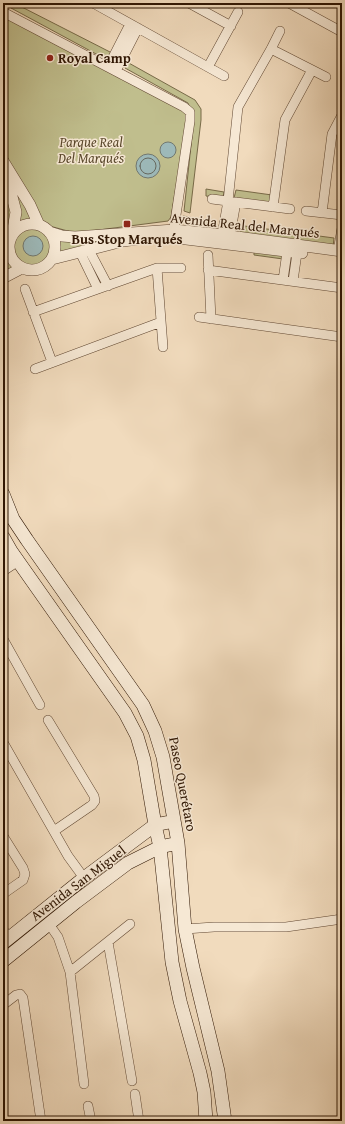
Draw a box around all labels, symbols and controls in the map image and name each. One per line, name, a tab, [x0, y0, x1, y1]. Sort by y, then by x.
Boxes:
place label: Royal Camp	[58, 48, 131, 68]
marker: Royal Camp	[45, 53, 55, 63]
park label: Parque Real Del Marqués	[57, 132, 124, 168]
street label: Avenida Real del Marqués	[169, 207, 321, 243]
marker: Bus Stop Marqués	[122, 219, 132, 229]
place label: Bus Stop Marqués	[71, 229, 183, 249]
street label: Paseo Querétaro	[164, 735, 202, 833]
street label: Avenida San Miguel	[26, 840, 130, 926]

